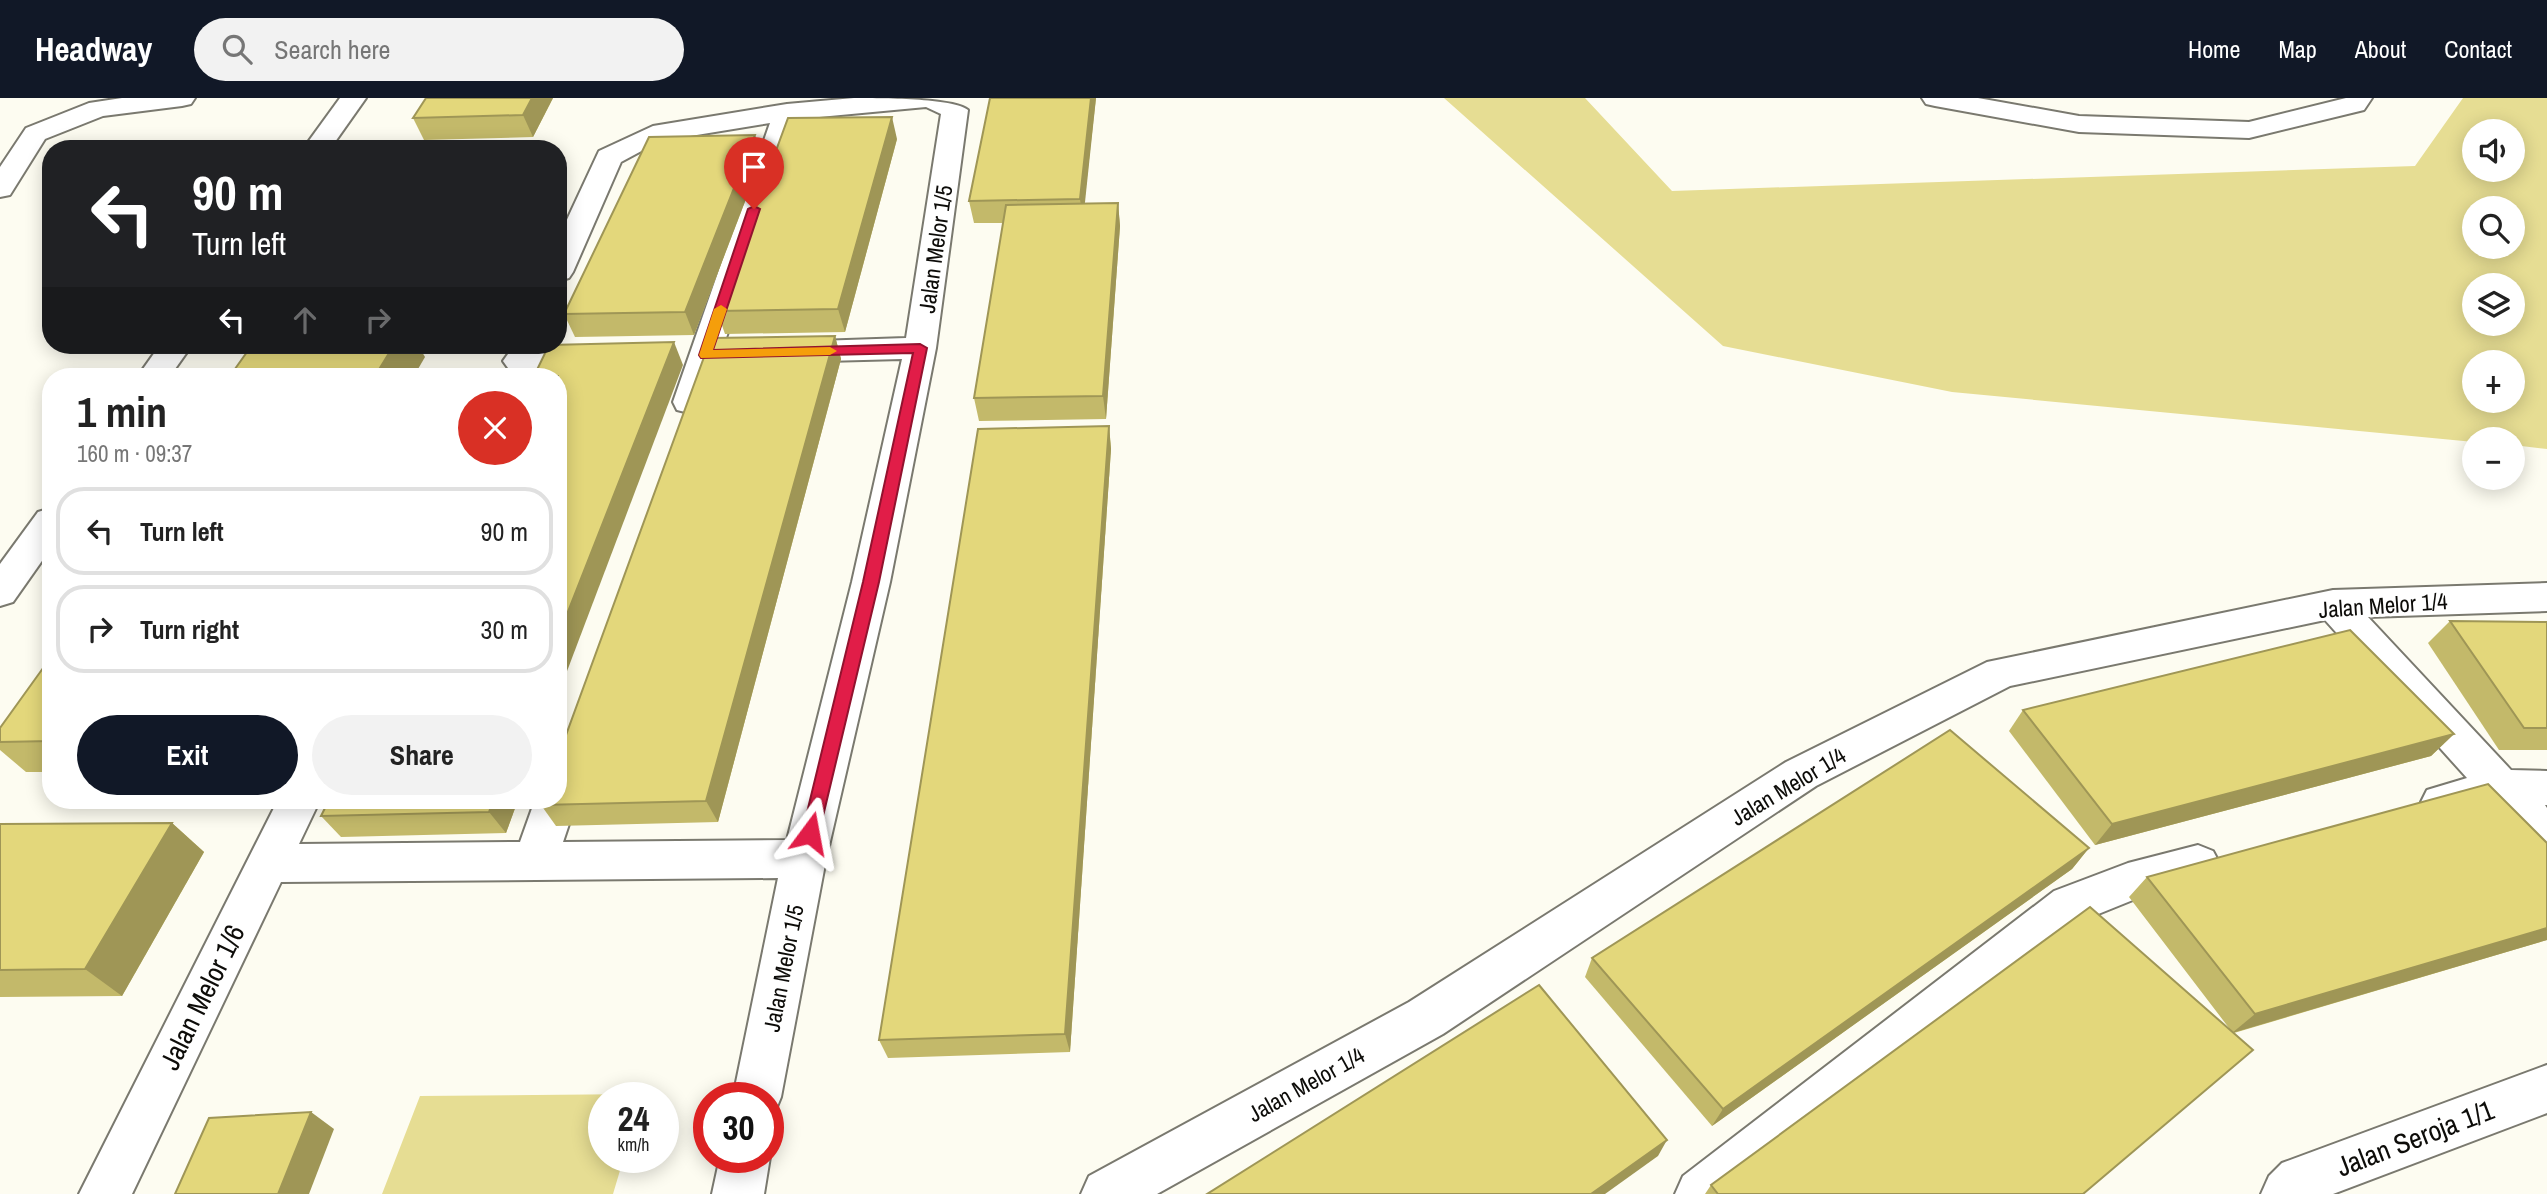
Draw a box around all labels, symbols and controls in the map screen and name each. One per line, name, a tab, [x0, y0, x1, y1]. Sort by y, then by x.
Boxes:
search box	[194, 18, 684, 81]
text: Headway	[35, 27, 152, 71]
icon: search	[218, 30, 256, 68]
text: Search here	[274, 32, 390, 67]
text: Home	[2188, 33, 2240, 65]
text: Map	[2278, 33, 2317, 65]
text: About	[2355, 33, 2406, 65]
text: Contact	[2444, 33, 2512, 65]
map controls	[2462, 119, 2525, 490]
button: sound	[2462, 119, 2525, 182]
pin	[724, 137, 784, 209]
icon: arrive	[735, 148, 773, 186]
text: 90 m	[192, 159, 284, 225]
icon: left	[77, 168, 168, 259]
street label: Jalan Melor 1/5	[911, 183, 959, 315]
button: search	[2462, 196, 2525, 259]
text: Turn left	[192, 222, 286, 265]
button: layers	[2462, 273, 2525, 336]
icon: left	[213, 301, 251, 339]
icon: ahead	[286, 301, 324, 339]
icon: right	[359, 301, 397, 339]
button: +	[2462, 350, 2525, 413]
text: 1 min	[77, 384, 167, 440]
button: close	[458, 391, 532, 465]
button: −	[2462, 427, 2525, 490]
text: 160 m · 09:37	[77, 438, 192, 469]
icon: left	[81, 512, 119, 550]
text: Turn left	[140, 514, 224, 549]
text: 90 m	[481, 514, 528, 549]
street label: Jalan Melor 1/4	[2318, 585, 2449, 625]
icon: right	[81, 610, 119, 648]
text: Turn right	[140, 612, 239, 647]
text: 30 m	[481, 612, 528, 647]
button: Exit	[77, 715, 298, 795]
button: Share	[312, 715, 532, 795]
street label: Jalan Melor 1/4	[1725, 739, 1852, 832]
position arrow	[773, 796, 847, 870]
street label: Jalan Melor 1/5	[755, 902, 811, 1034]
street label: Jalan Melor 1/6	[151, 918, 253, 1076]
street label: Jalan Melor 1/4	[1242, 1039, 1370, 1129]
speed limit sign: 30	[693, 1082, 784, 1173]
street label: Jalan Seroja 1/1	[2331, 1090, 2499, 1185]
text: 24	[618, 1095, 649, 1142]
text: km/h	[618, 1132, 650, 1157]

